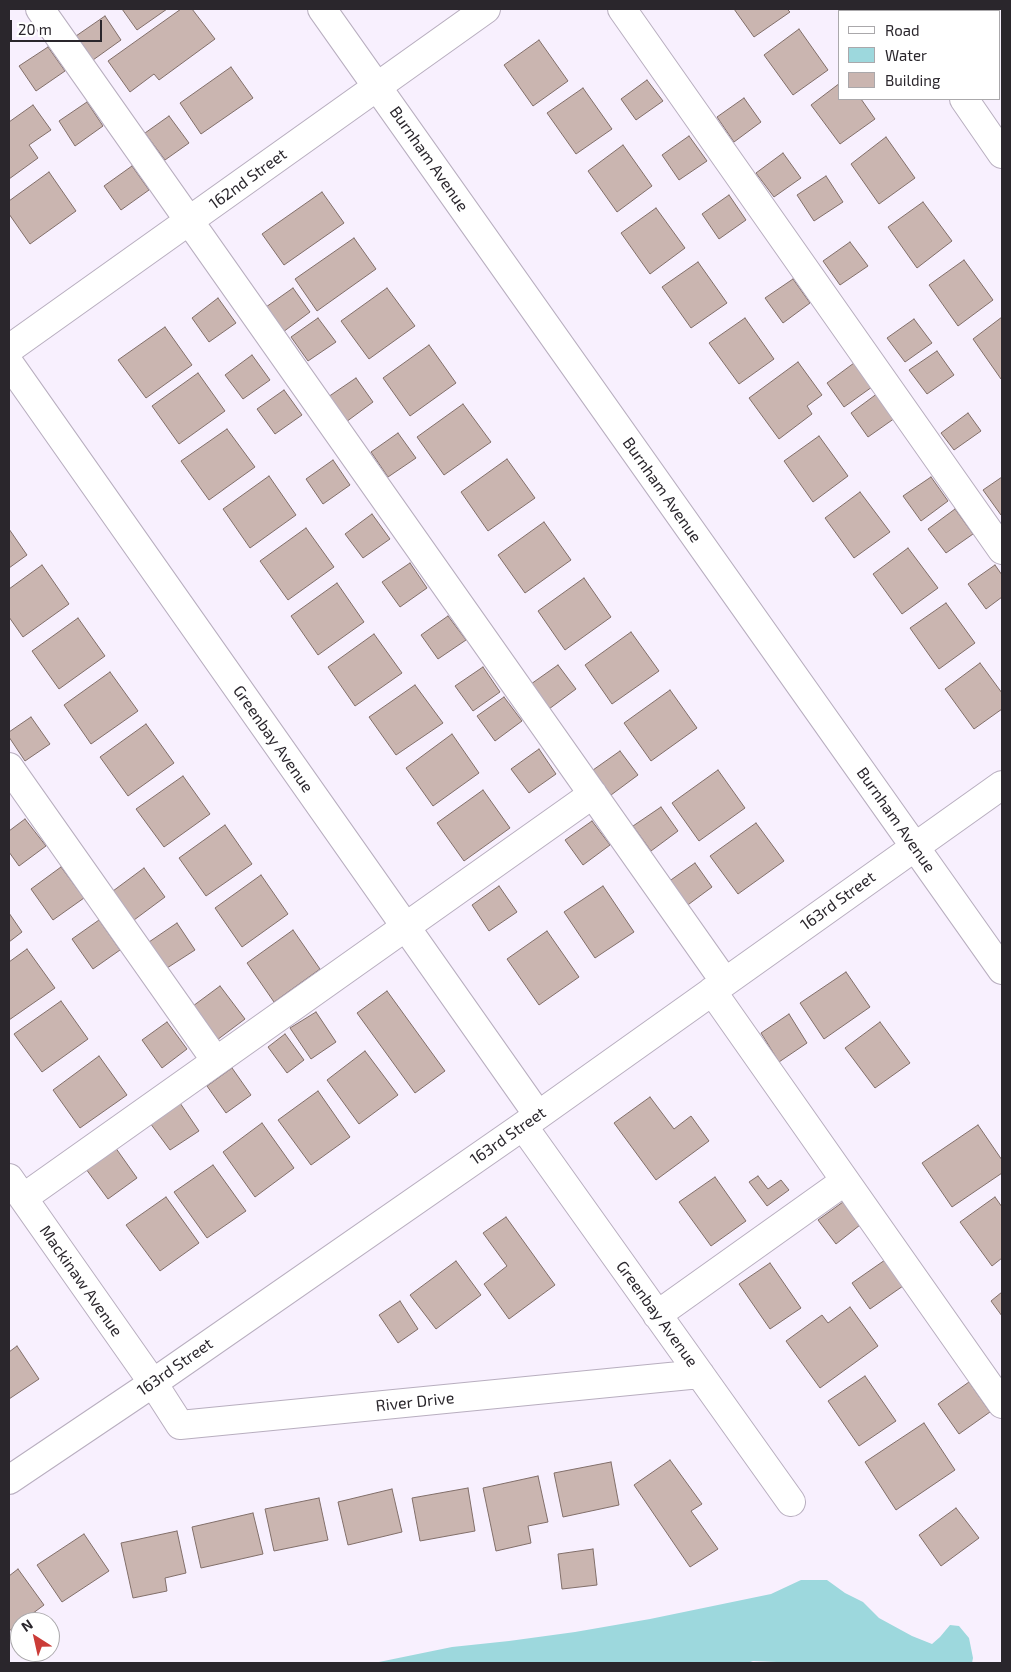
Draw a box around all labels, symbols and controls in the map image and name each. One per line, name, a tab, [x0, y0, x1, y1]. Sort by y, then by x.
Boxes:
scale bar	[12, 10, 105, 42]
legend	[838, 10, 1001, 100]
text: 20 m	[18, 20, 52, 38]
text: Road	[885, 21, 920, 39]
text: Water	[885, 46, 927, 64]
text: Building	[885, 71, 940, 89]
street label: Burnham Avenue	[386, 103, 472, 215]
street label: 162nd Street	[206, 144, 290, 214]
street label: Burnham Avenue	[619, 434, 705, 546]
street label: Greenbay Avenue	[229, 682, 317, 796]
street label: Burnham Avenue	[853, 764, 939, 876]
street label: 163rd Street	[797, 867, 879, 935]
street label: 163rd Street	[467, 1103, 549, 1169]
street label: Mackinaw Avenue	[36, 1222, 126, 1340]
street label: Greenbay Avenue	[612, 1257, 702, 1371]
street label: 163rd Street	[134, 1334, 216, 1400]
street label: River Drive	[375, 1388, 455, 1416]
north arrow	[10, 1612, 60, 1662]
text: N	[18, 1615, 36, 1635]

